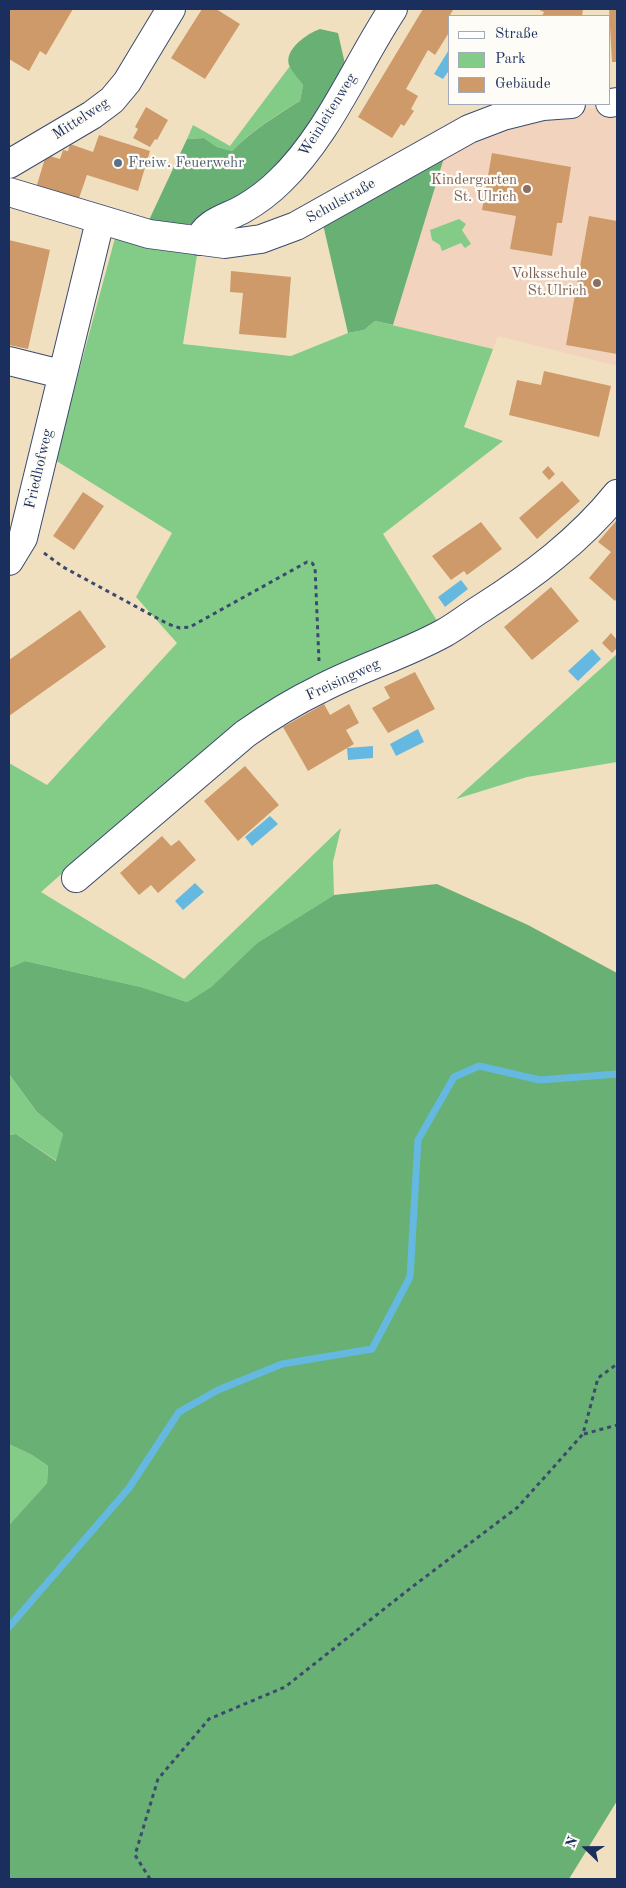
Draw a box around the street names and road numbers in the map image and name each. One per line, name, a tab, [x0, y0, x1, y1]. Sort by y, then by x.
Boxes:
street label: Weinleitenweg	[295, 70, 361, 160]
street label: Mittelweg	[49, 94, 113, 144]
street label: Schulstraße	[303, 175, 379, 227]
street label: Friedhofweg	[21, 427, 57, 511]
street label: Freisingweg	[303, 655, 383, 705]

